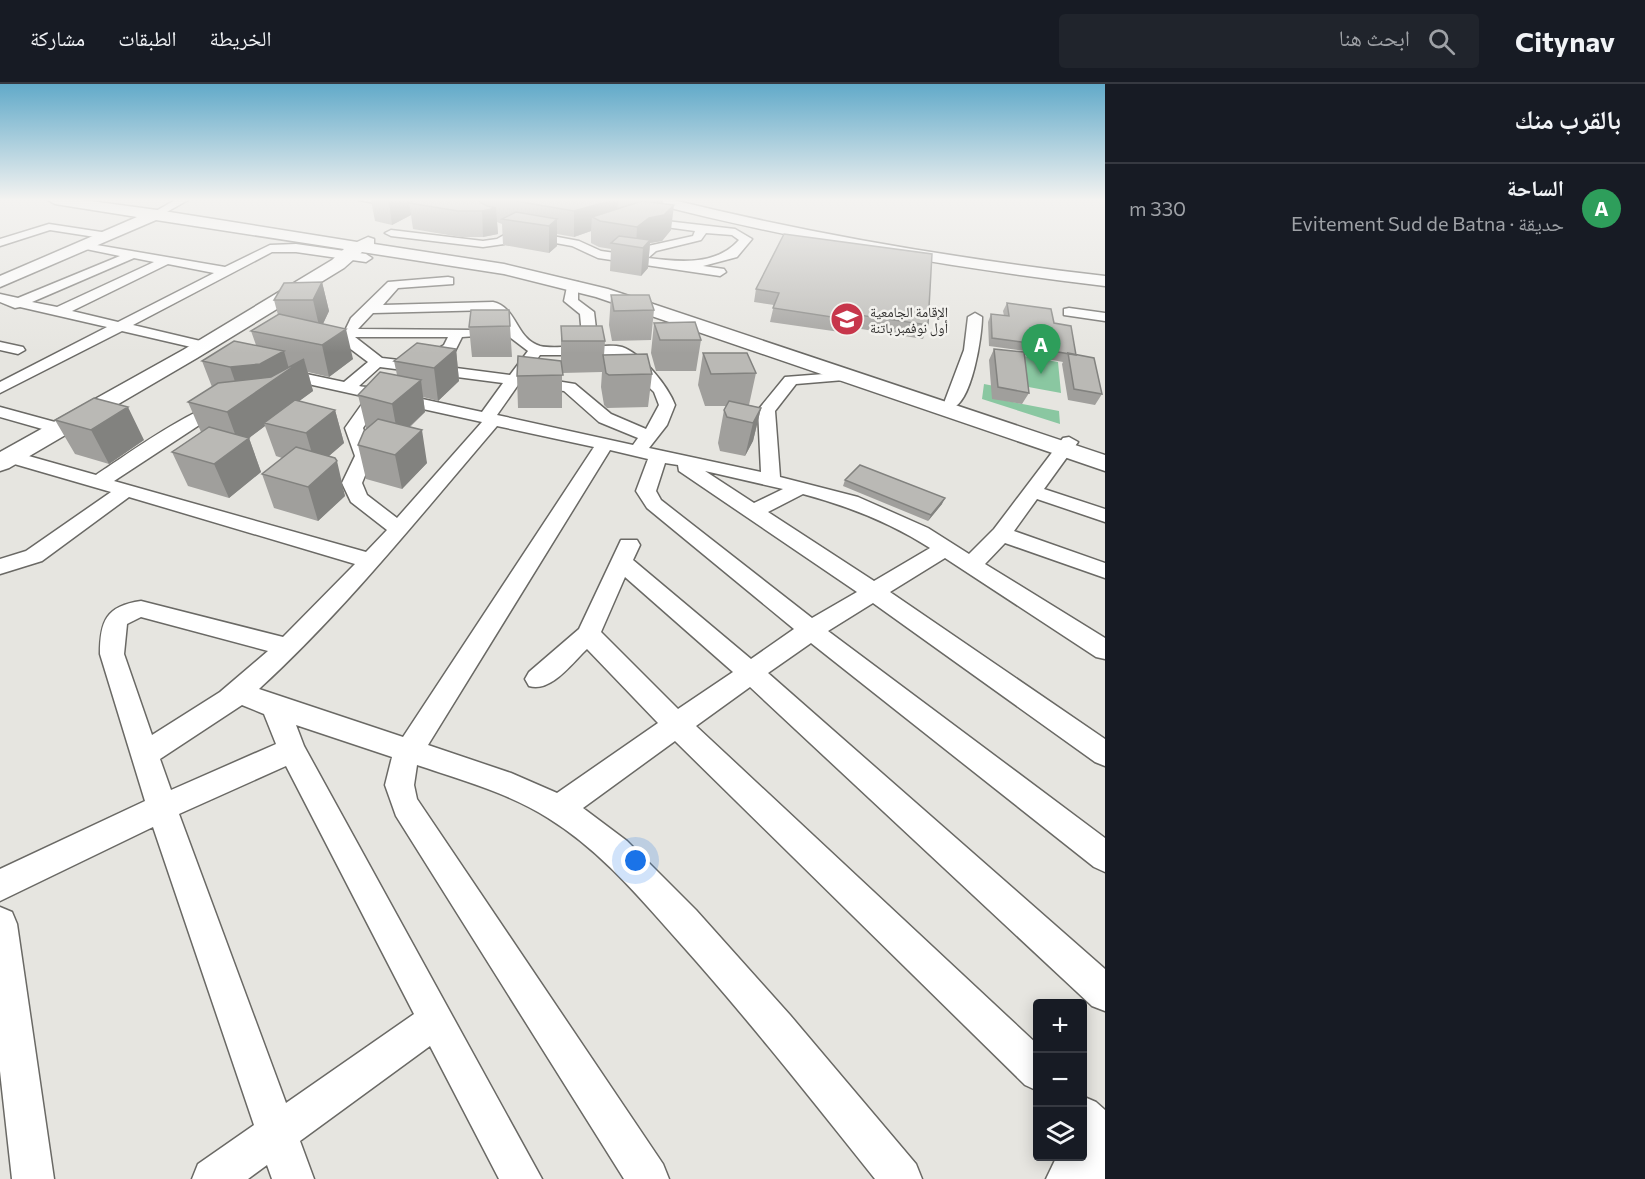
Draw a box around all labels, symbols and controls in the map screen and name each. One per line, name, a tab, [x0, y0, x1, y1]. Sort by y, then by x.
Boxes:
search box	[1059, 14, 1479, 68]
text: ابحث هنا	[1339, 24, 1410, 51]
text: Citynav	[1515, 24, 1615, 58]
text: مشاركة	[30, 25, 85, 50]
text: الطبقات	[118, 25, 177, 50]
text: الخريطة	[210, 25, 271, 50]
icon: search	[1425, 25, 1458, 58]
text: بالقرب منك	[1515, 103, 1621, 134]
text: الساحة	[1507, 174, 1564, 201]
text: 330 m	[1129, 196, 1186, 220]
text: A	[1594, 196, 1609, 220]
text: حديقة · Evitement Sud de Batna	[1291, 211, 1564, 235]
school or university icon: الإقامة الجامعية أول نوفمبر باتنة	[829, 301, 865, 337]
place label: الإقامة الجامعية أول نوفمبر باتنة	[870, 303, 948, 337]
pin: A	[1022, 324, 1060, 374]
your location	[621, 846, 650, 875]
map controls	[1033, 999, 1087, 1161]
button: +	[1033, 999, 1087, 1053]
button: −	[1033, 1053, 1087, 1107]
button: layers	[1033, 1107, 1087, 1161]

